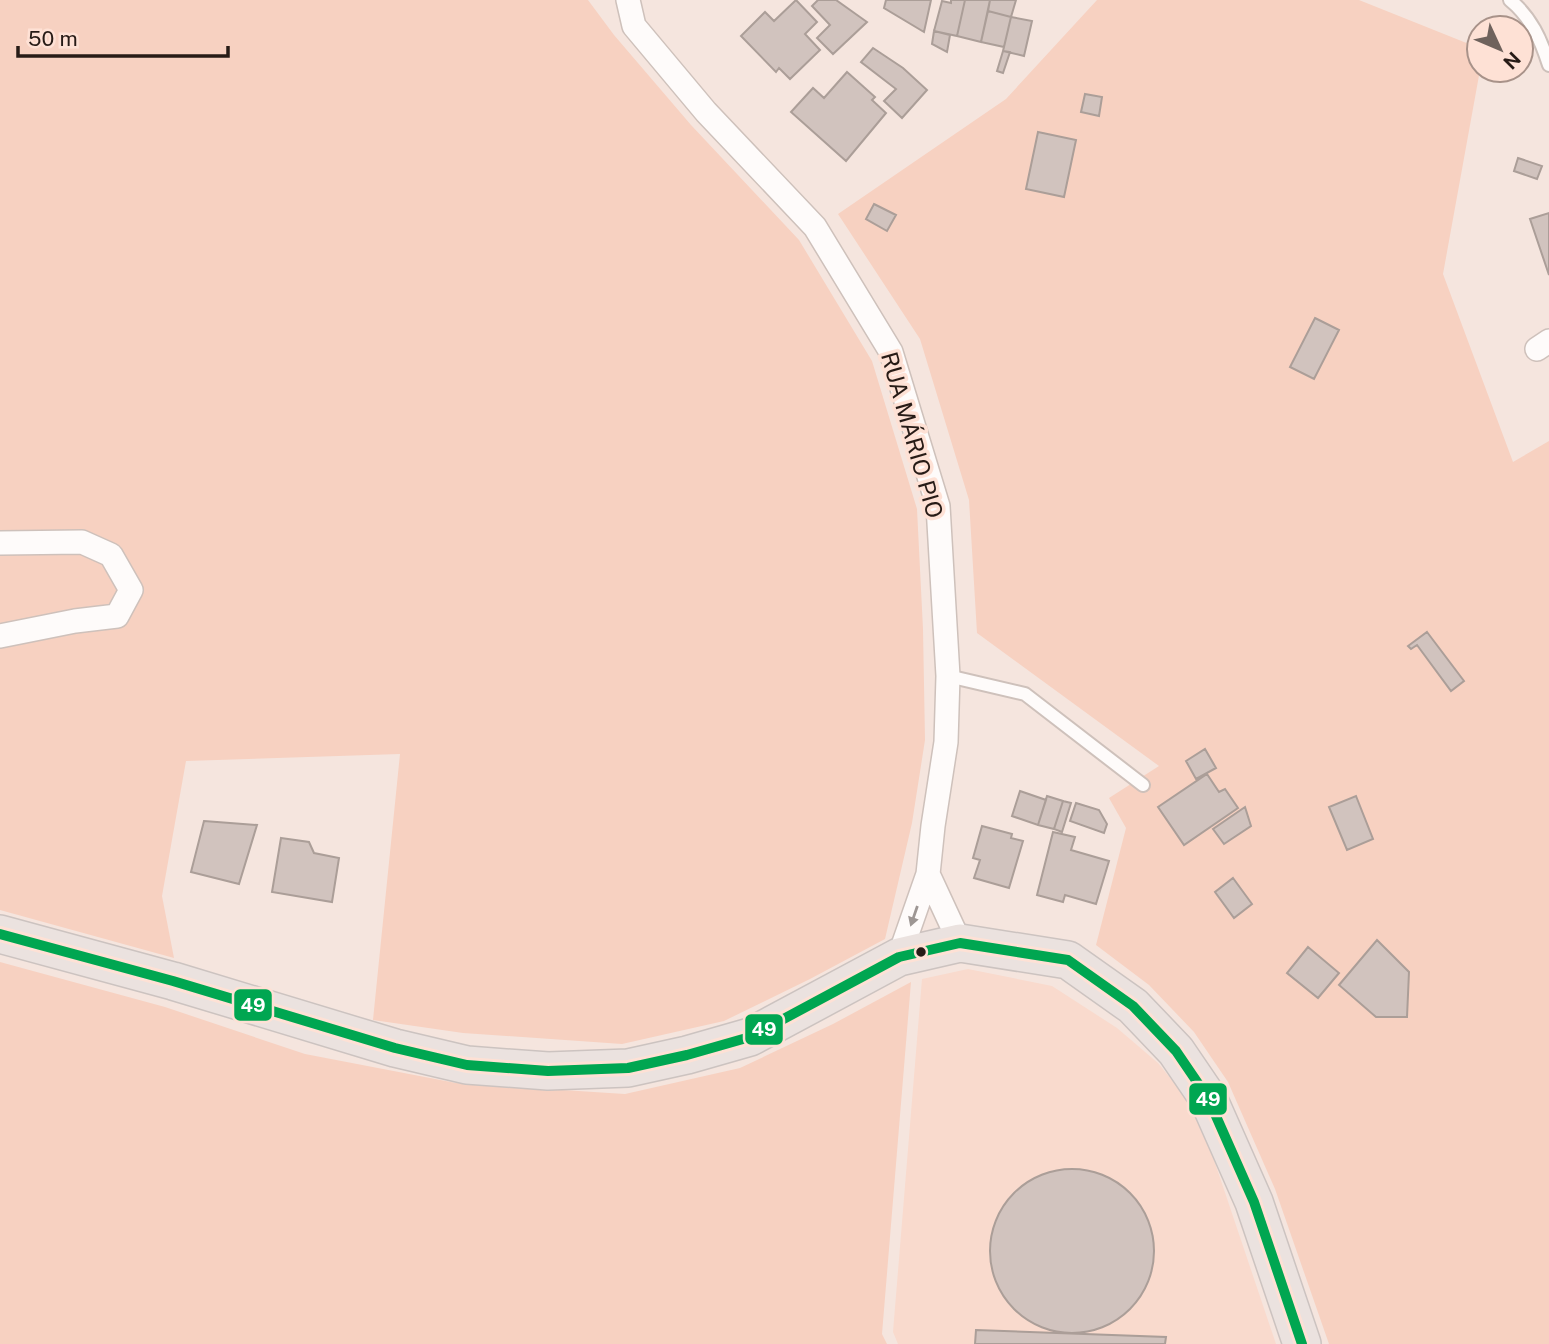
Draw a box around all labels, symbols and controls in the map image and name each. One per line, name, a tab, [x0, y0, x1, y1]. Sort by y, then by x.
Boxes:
scale bar	[18, 14, 228, 58]
north arrow	[1465, 14, 1535, 84]
text: 50 m	[28, 26, 78, 51]
text: N	[1499, 48, 1525, 74]
street label: RUA MÁRIO PIO	[876, 349, 949, 521]
one-way arrow	[908, 905, 919, 926]
unlabelled marker	[914, 945, 928, 959]
line badge: 49	[233, 988, 273, 1022]
text: 49	[241, 994, 266, 1016]
line badge: 49	[744, 1013, 784, 1046]
text: 49	[752, 1018, 777, 1040]
line badge: 49	[1188, 1082, 1228, 1116]
text: 49	[1196, 1088, 1221, 1110]

